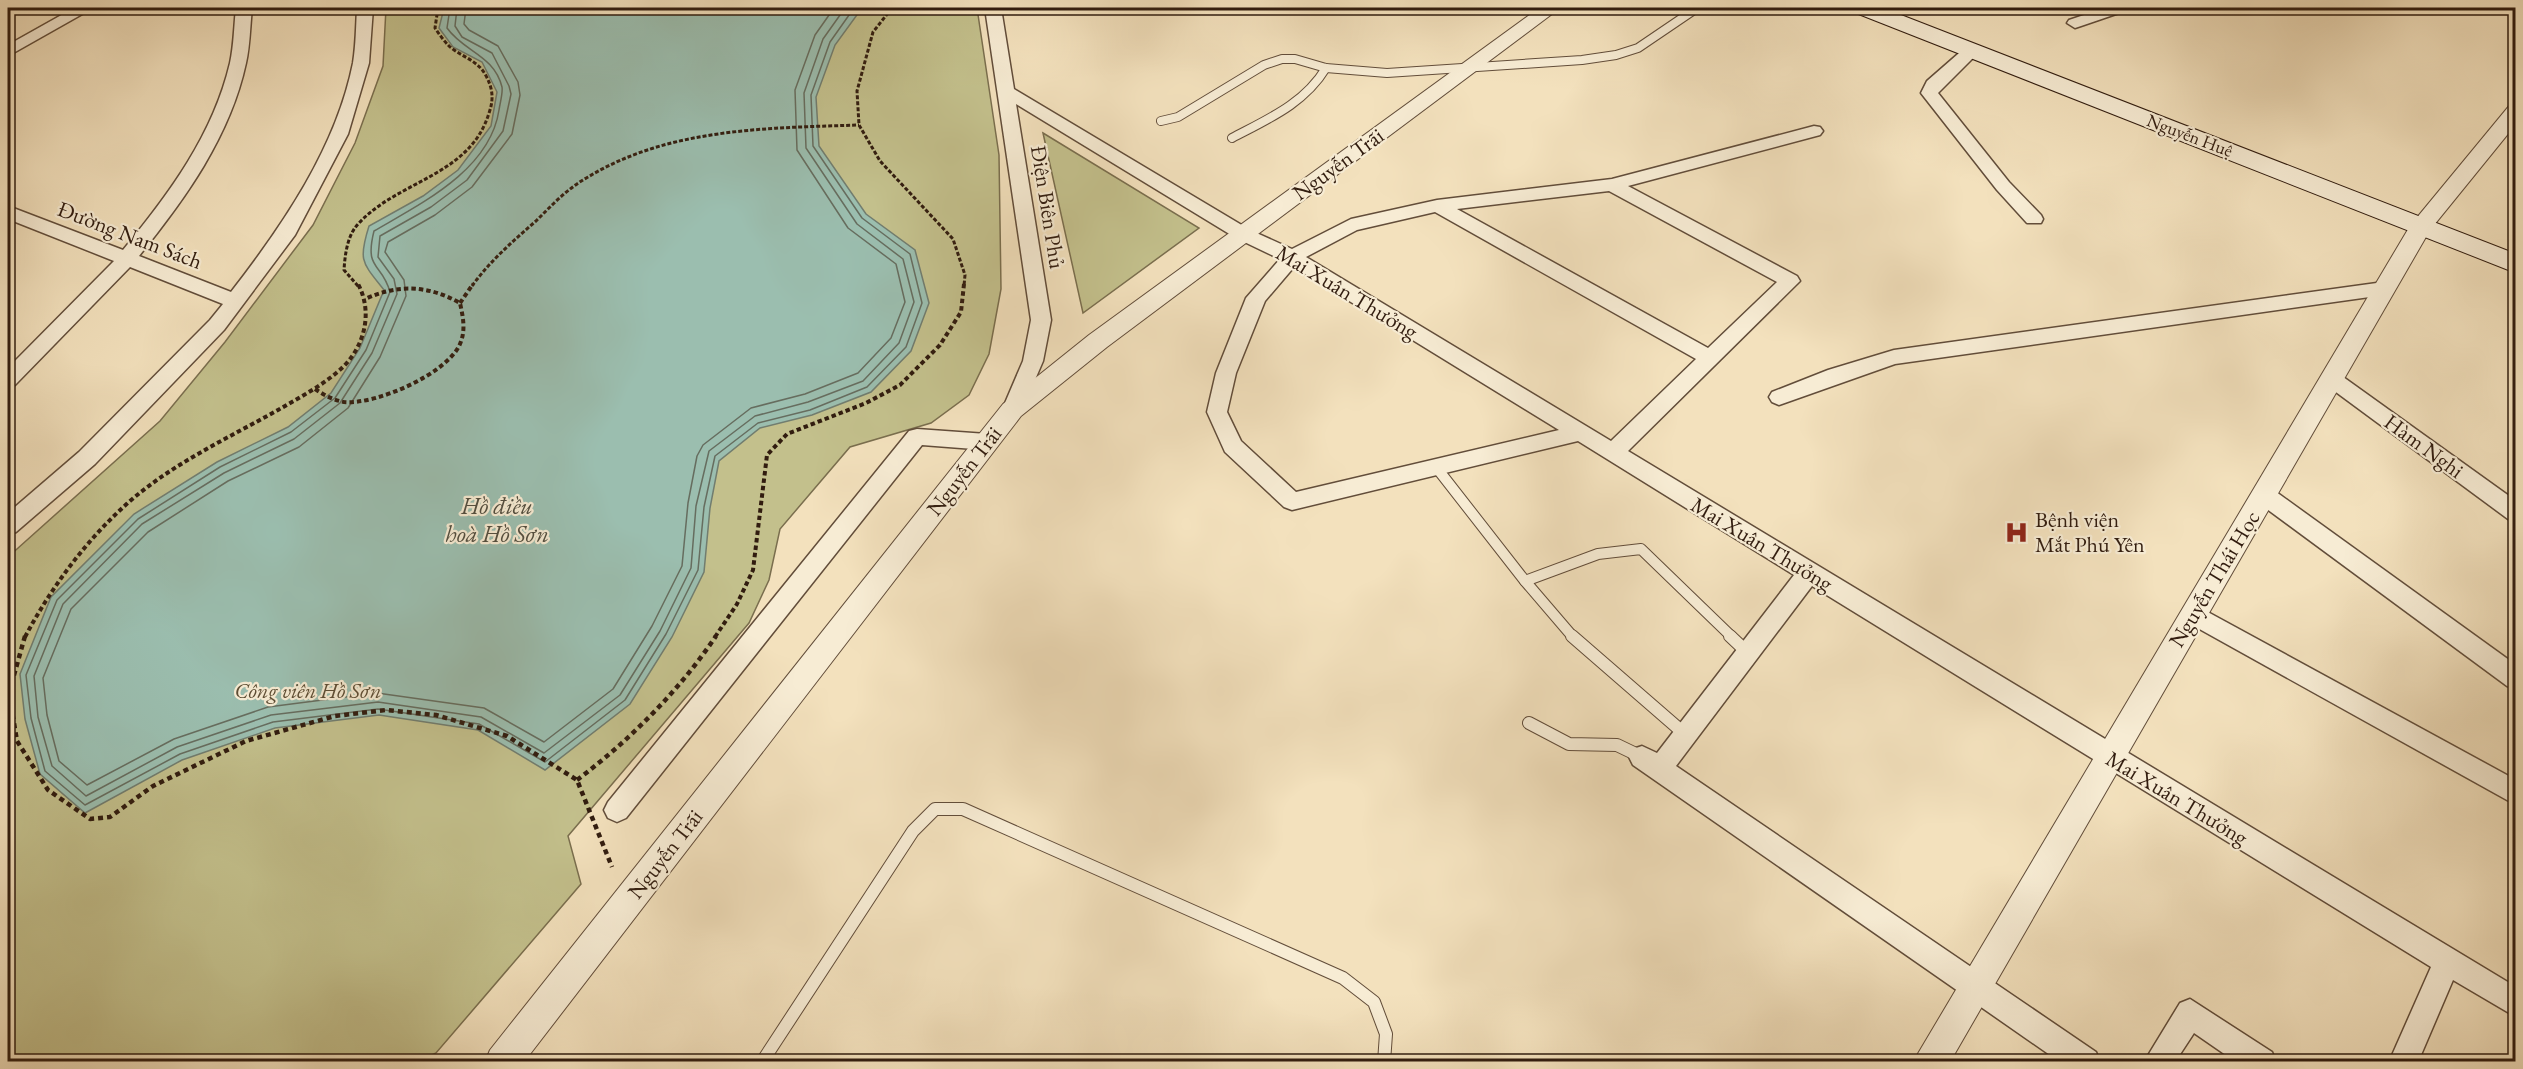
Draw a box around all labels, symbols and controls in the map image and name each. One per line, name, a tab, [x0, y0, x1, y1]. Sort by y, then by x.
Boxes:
street label: Nguyễn Huệ	[2144, 108, 2236, 162]
street label: Nguyễn Trãi	[1286, 121, 1390, 207]
street label: Điện Biên Phủ	[1024, 143, 1072, 271]
street label: Đường Nam Sách	[54, 194, 206, 276]
street label: Mai Xuân Thưởng	[1271, 238, 1424, 346]
street label: Hàm Nghi	[2378, 407, 2470, 485]
street label: Nguyễn Trãi	[920, 420, 1008, 522]
water label: Hồ điều hoà Hồ Sơn	[445, 490, 549, 549]
street label: Mai Xuân Thưởng	[1686, 490, 1839, 598]
place label: Bệnh viện Mắt Phú Yên	[2035, 505, 2145, 559]
street label: Nguyễn Thái Học	[2162, 505, 2266, 653]
hospital icon: Bệnh viện Mắt Phú Yên	[2004, 519, 2030, 545]
park label: Công viên Hồ Sơn	[235, 676, 381, 705]
street label: Mai Xuân Thưởng	[2101, 744, 2254, 852]
street label: Nguyễn Trãi	[621, 803, 709, 905]

